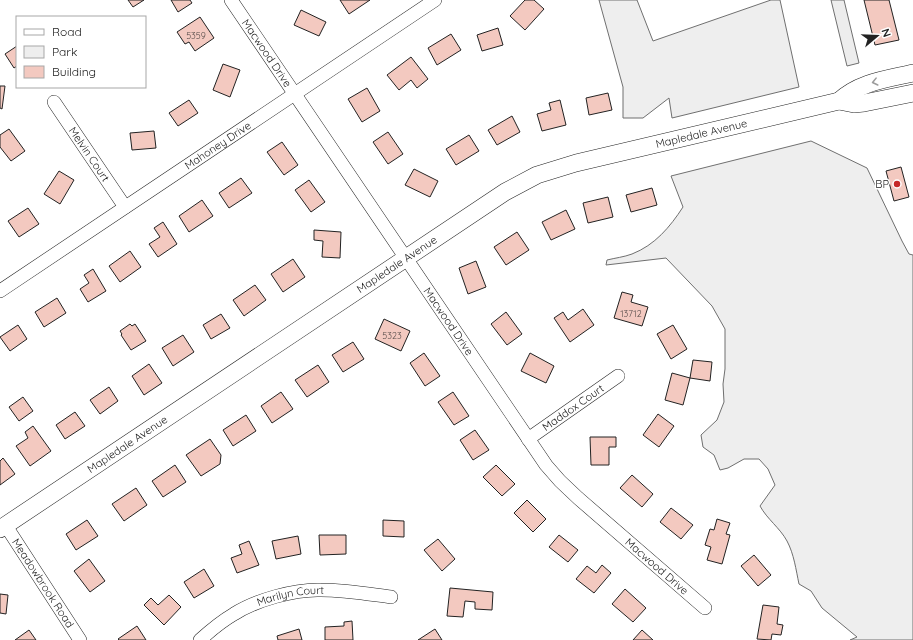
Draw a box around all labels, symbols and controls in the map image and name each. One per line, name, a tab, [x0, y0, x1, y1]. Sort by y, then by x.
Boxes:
legend	[16, 16, 146, 88]
street label: Macwood Drive	[239, 16, 295, 90]
north arrow	[857, 16, 897, 56]
text: Road	[52, 24, 82, 39]
text: N	[879, 27, 894, 39]
house number: 5359	[186, 30, 206, 41]
text: Park	[52, 44, 77, 59]
text: Building	[52, 64, 96, 79]
one-way arrow	[872, 78, 878, 86]
street label: Mapledale Avenue	[654, 116, 749, 151]
street label: Mahoney Drive	[182, 118, 254, 173]
street label: Melvin Court	[66, 124, 113, 185]
place label: BP	[875, 177, 889, 191]
marker: BP	[892, 179, 902, 189]
street label: Mapledale Avenue	[354, 232, 440, 296]
street label: Macwood Drive	[421, 284, 477, 358]
house number: 13712	[620, 308, 642, 319]
house number: 5323	[382, 330, 402, 341]
street label: Maddox Court	[540, 381, 607, 434]
street label: Mapledale Avenue	[84, 412, 170, 476]
street label: Macwood Drive	[622, 535, 691, 598]
street label: Meadowbrook Road	[9, 536, 77, 630]
street label: Marilyn Court	[255, 583, 324, 609]

